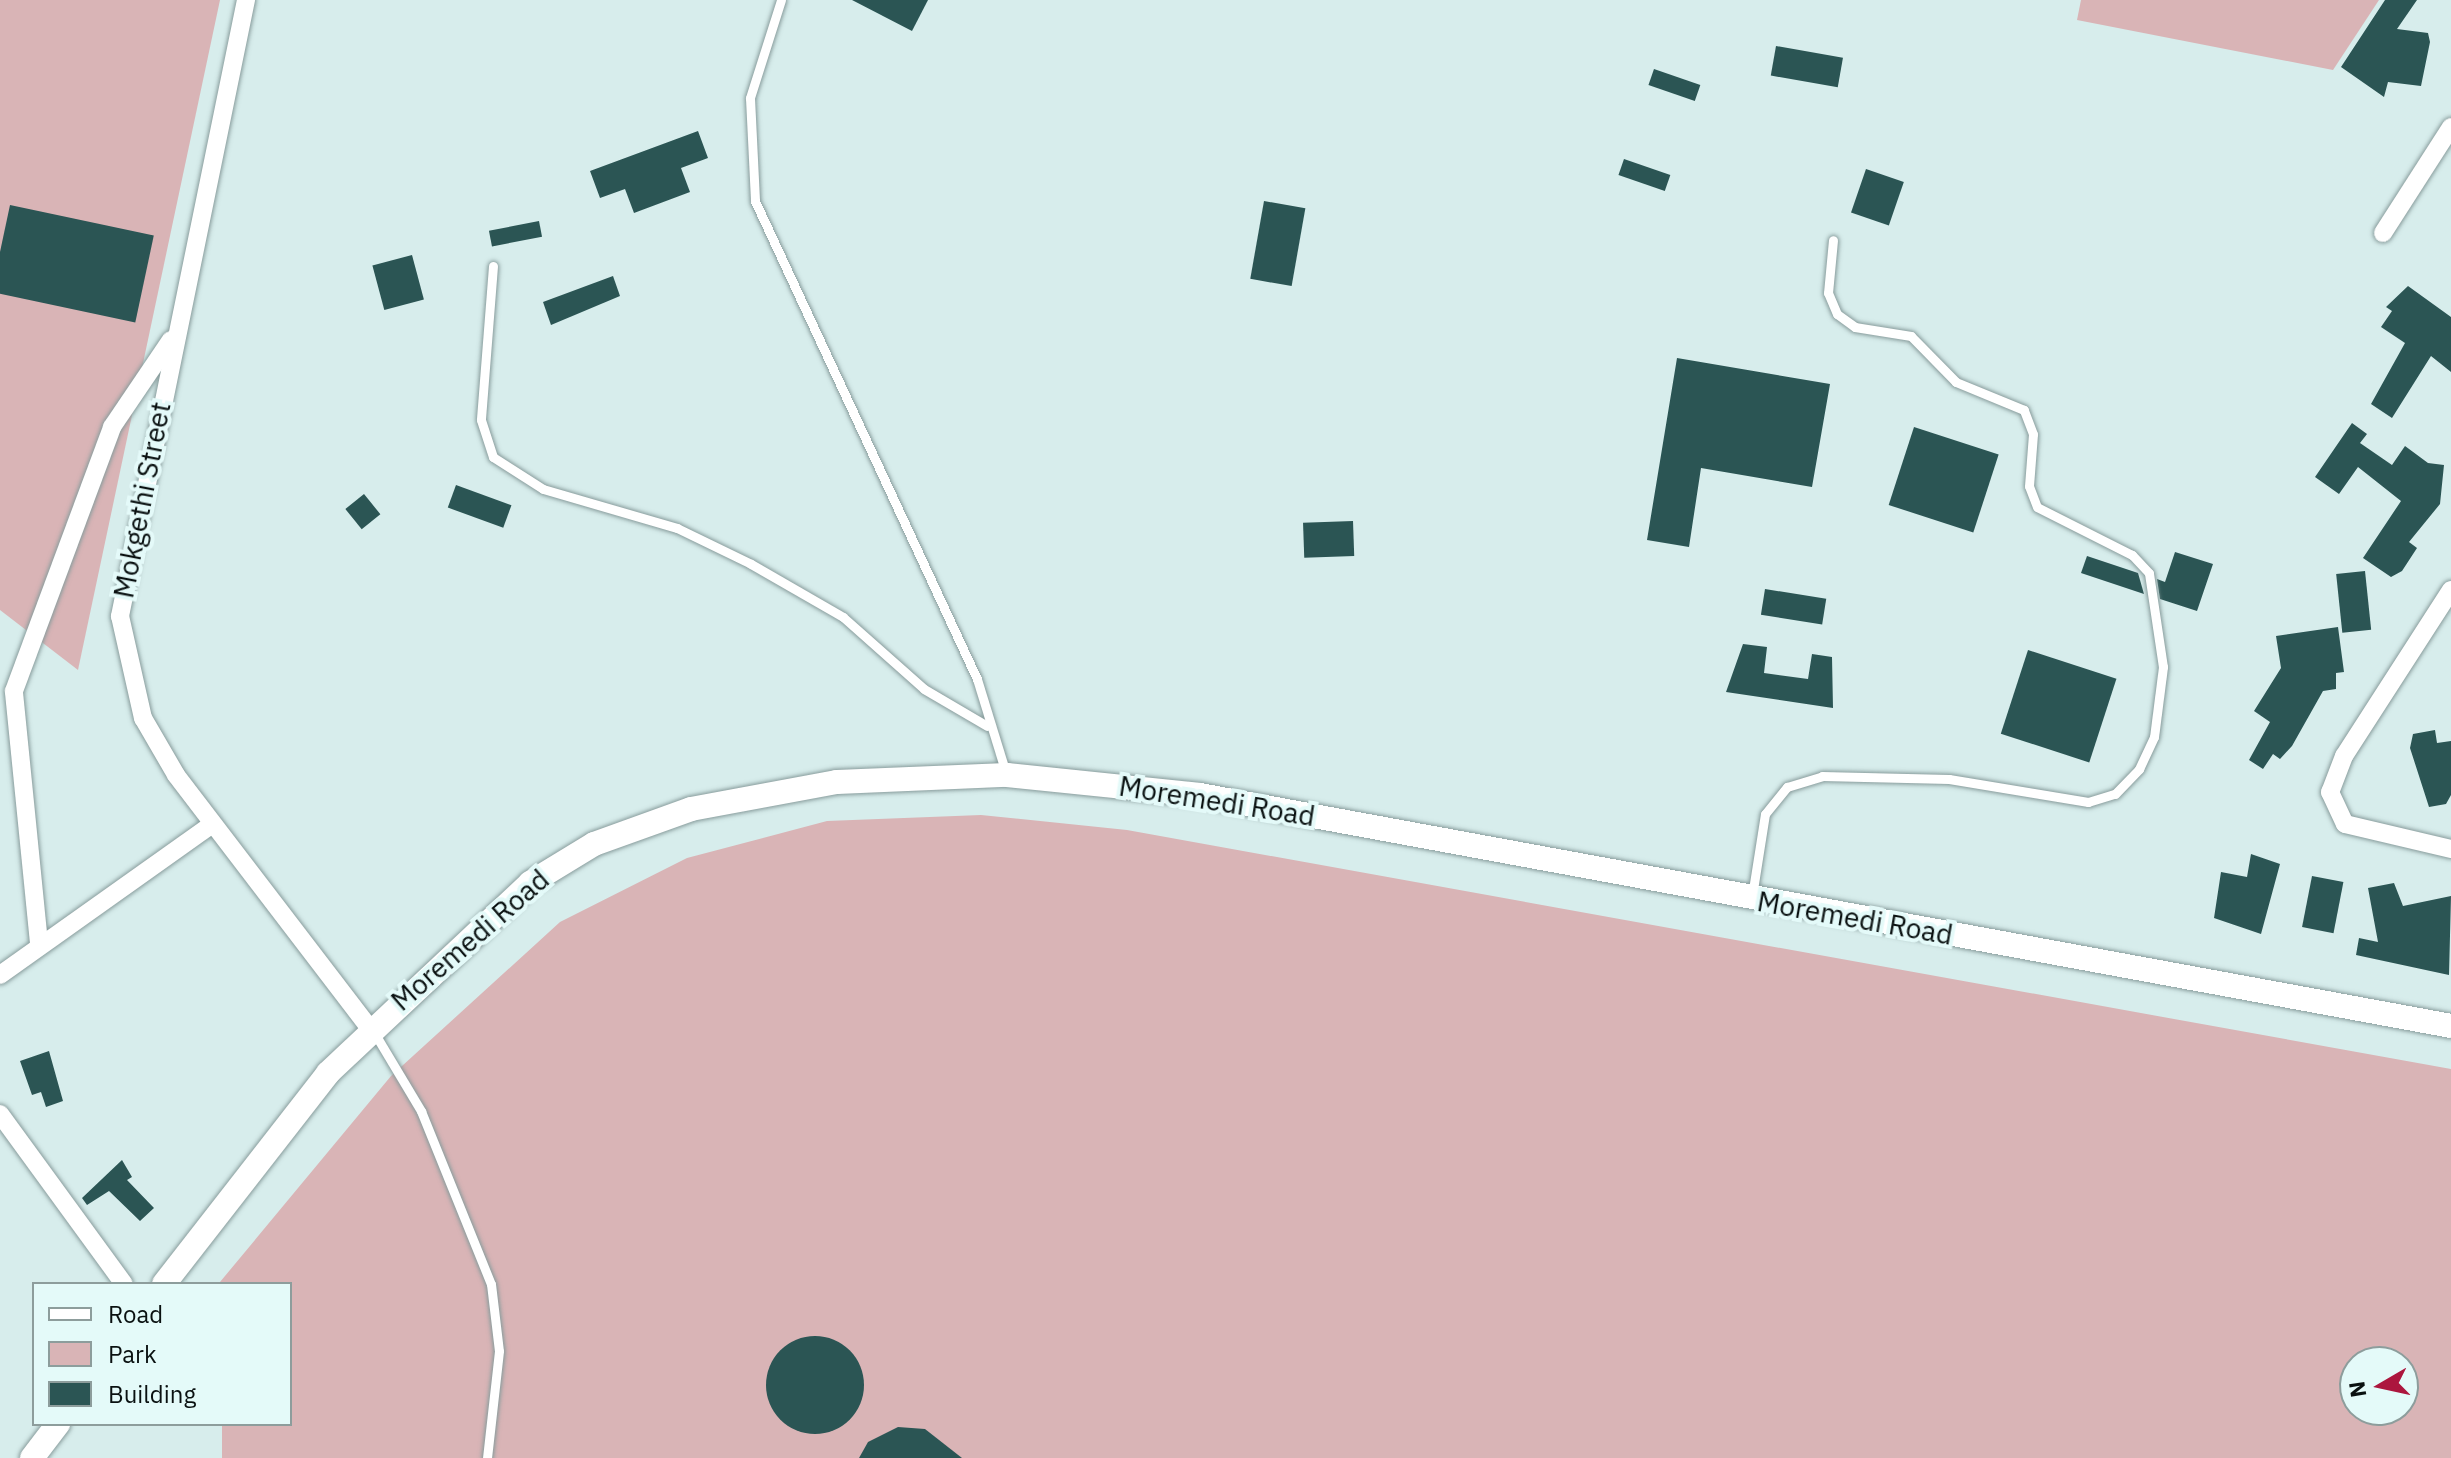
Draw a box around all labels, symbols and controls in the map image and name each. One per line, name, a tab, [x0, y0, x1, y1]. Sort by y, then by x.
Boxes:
street label: Mokgethi Street	[107, 399, 177, 601]
street label: Moremedi Road	[1117, 769, 1317, 833]
street label: Moremedi Road	[384, 862, 556, 1018]
street label: Moremedi Road	[1755, 884, 1955, 952]
legend	[32, 1282, 292, 1426]
text: Road	[108, 1298, 163, 1330]
text: Park	[108, 1338, 157, 1370]
north arrow	[2339, 1346, 2419, 1426]
text: Building	[108, 1378, 196, 1410]
text: N	[2341, 1379, 2372, 1400]

